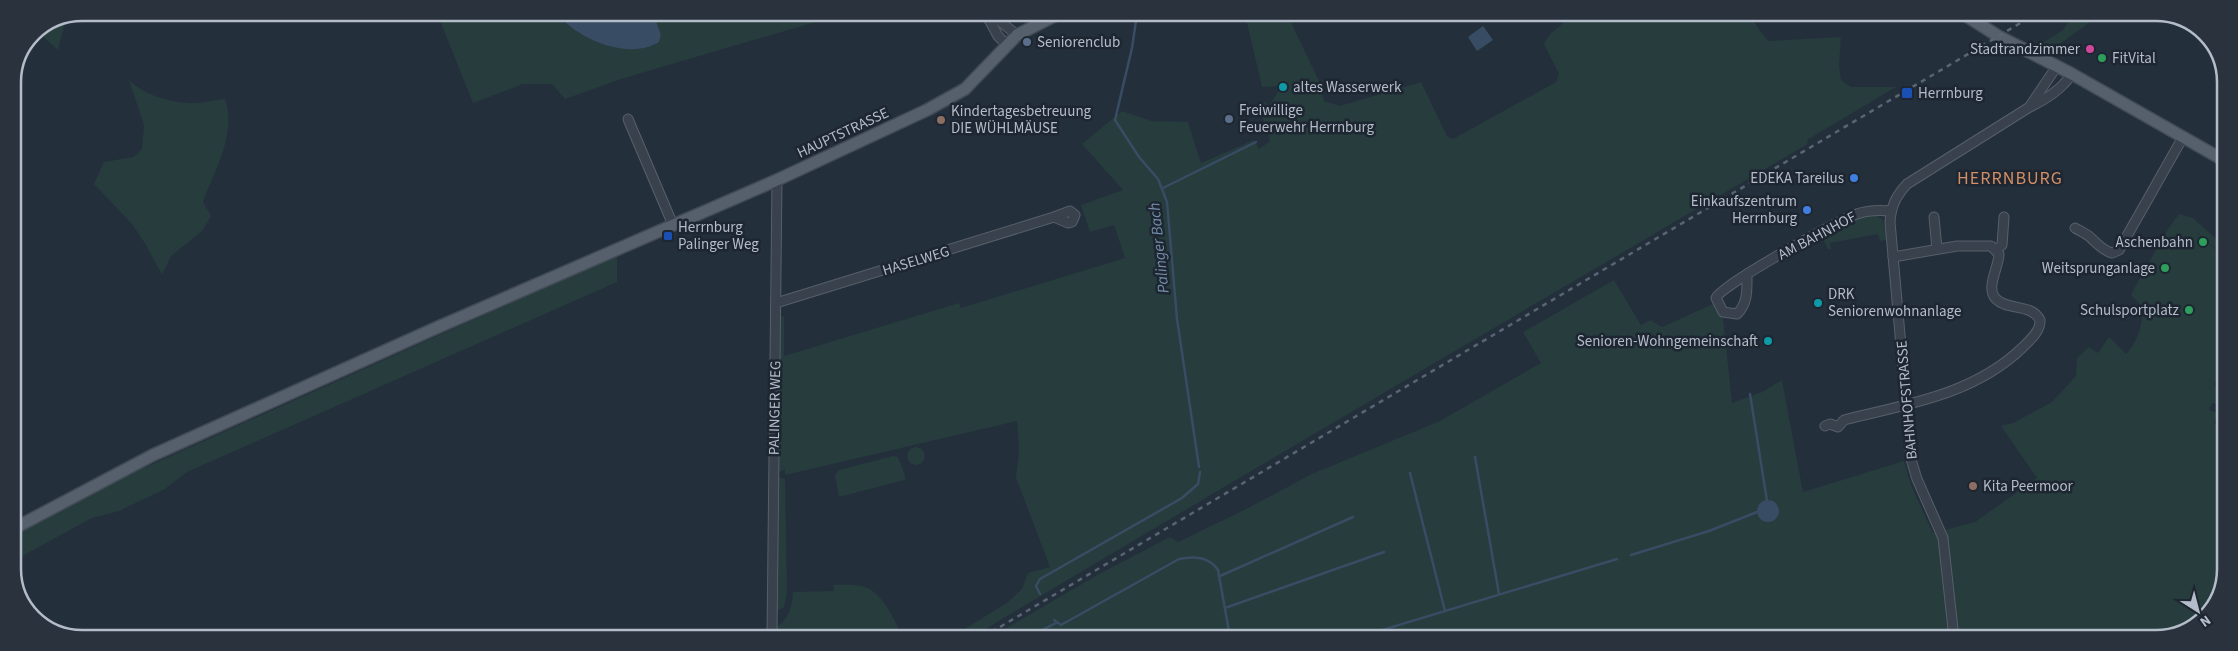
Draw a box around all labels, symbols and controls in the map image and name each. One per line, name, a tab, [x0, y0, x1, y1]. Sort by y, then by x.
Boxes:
place label: Seniorenclub	[1037, 32, 1120, 53]
marker: Seniorenclub	[1021, 36, 1033, 48]
place label: Stadtrandzimmer	[1970, 39, 2081, 60]
marker: Stadtrandzimmer	[2084, 43, 2096, 55]
place label: FitVital	[2112, 48, 2156, 69]
marker: FitVital	[2096, 52, 2108, 64]
place label: altes Wasserwerk	[1293, 77, 1402, 98]
marker: altes Wasserwerk	[1277, 81, 1289, 93]
place label: Herrnburg	[1918, 83, 1983, 104]
marker: Herrnburg	[1900, 86, 1914, 100]
place label: Freiwillige Feuerwehr Herrnburg	[1239, 100, 1375, 138]
place label: Kindertagesbetreuung DIE WÜHLMÄUSE	[951, 101, 1092, 139]
street label: HAUPTSTRASSE	[794, 103, 892, 163]
marker: Freiwillige Feuerwehr Herrnburg	[1223, 113, 1235, 125]
marker: Kindertagesbetreuung DIE WÜHLMÄUSE	[935, 114, 947, 126]
district label: HERRNBURG	[1957, 166, 2063, 191]
place label: EDEKA Tareilus	[1750, 168, 1844, 189]
marker: EDEKA Tareilus	[1848, 172, 1860, 184]
place label: Einkaufszentrum Herrnburg	[1691, 191, 1797, 229]
water label: Palinger Bach	[1143, 202, 1175, 294]
marker: Einkaufszentrum Herrnburg	[1801, 204, 1813, 216]
street label: AM BAHNHOF	[1774, 206, 1860, 265]
place label: Herrnburg Palinger Weg	[678, 217, 759, 255]
marker: Herrnburg Palinger Weg	[662, 230, 674, 242]
place label: Aschenbahn	[2116, 232, 2193, 253]
marker: Aschenbahn	[2197, 236, 2209, 248]
street label: HASELWEG	[880, 241, 952, 281]
place label: Weitsprunganlage	[2042, 258, 2155, 279]
marker: Weitsprunganlage	[2159, 262, 2171, 274]
place label: DRK Seniorenwohnanlage	[1828, 284, 1961, 322]
marker: DRK Seniorenwohnanlage	[1812, 297, 1824, 309]
place label: Schulsportplatz	[2080, 300, 2179, 321]
marker: Schulsportplatz	[2183, 304, 2195, 316]
place label: Senioren-Wohngemeinschaft	[1577, 331, 1758, 352]
marker: Senioren-Wohngemeinschaft	[1762, 335, 1774, 347]
street label: BAHNHOFSTRASSE	[1891, 340, 1923, 460]
street label: PALINGER WEG	[764, 361, 786, 455]
place label: Kita Peermoor	[1983, 476, 2074, 497]
marker: Kita Peermoor	[1967, 480, 1979, 492]
north arrow	[2173, 586, 2223, 636]
text: N	[2195, 610, 2215, 632]

